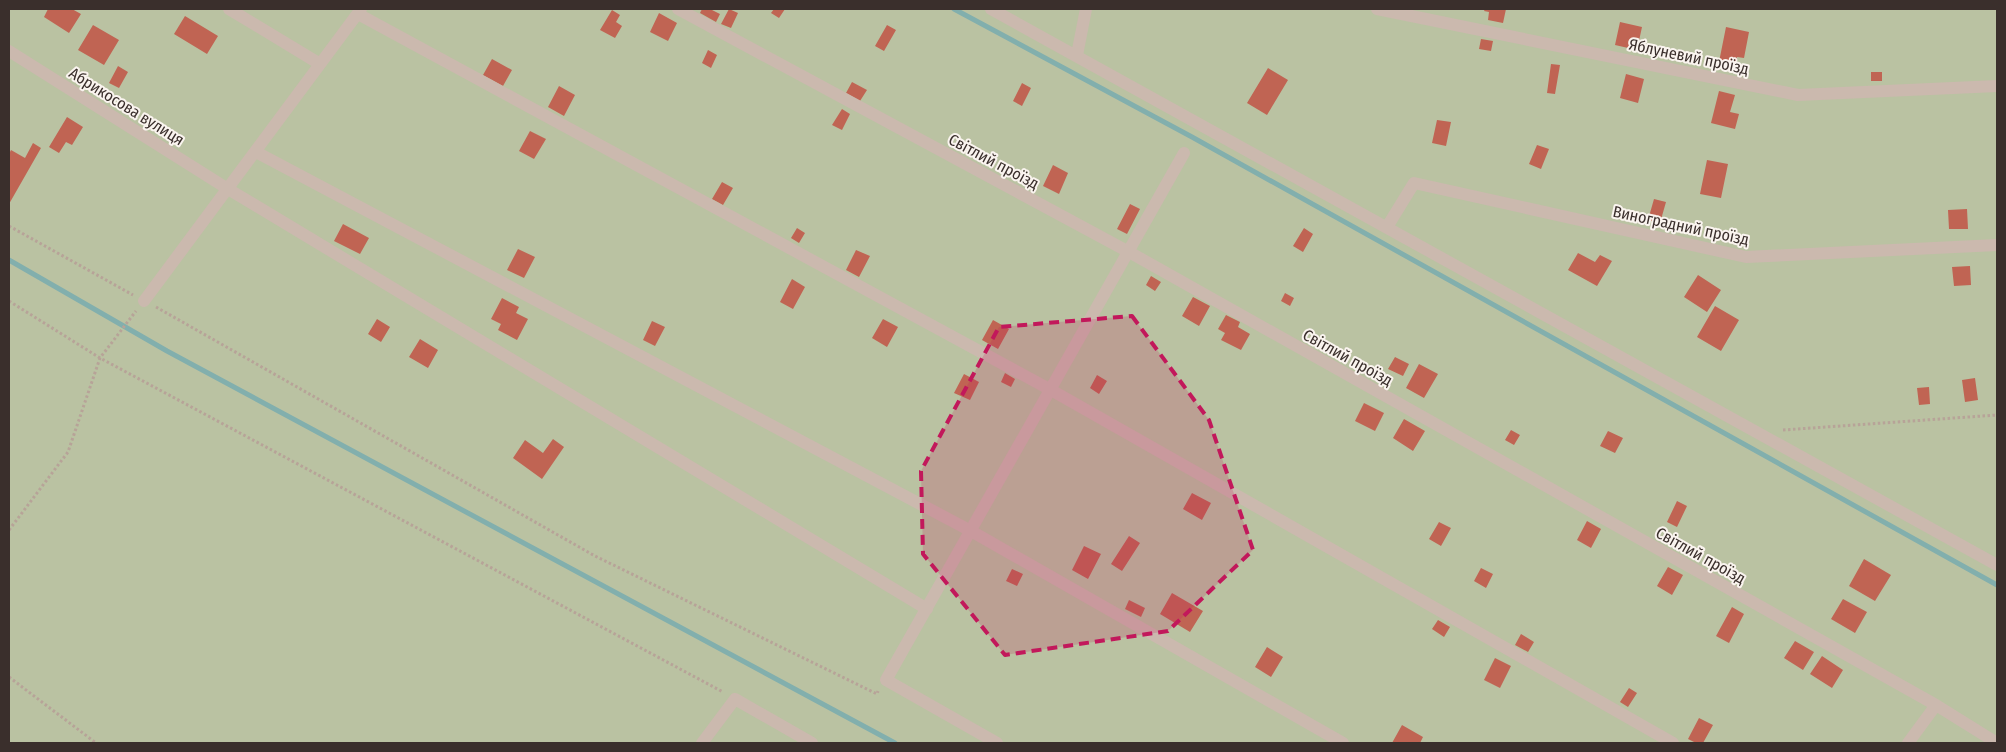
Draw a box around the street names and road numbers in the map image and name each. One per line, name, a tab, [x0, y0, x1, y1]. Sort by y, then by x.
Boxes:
street label: Яблуневий проїзд	[1627, 34, 1751, 78]
street label: Абрикосова вулиця	[66, 63, 188, 149]
street label: Світлий проїзд	[945, 130, 1042, 193]
street label: Виноградний проїзд	[1611, 202, 1751, 249]
street label: Світлий проїзд	[1300, 325, 1396, 390]
street label: Світлий проїзд	[1653, 523, 1749, 588]

